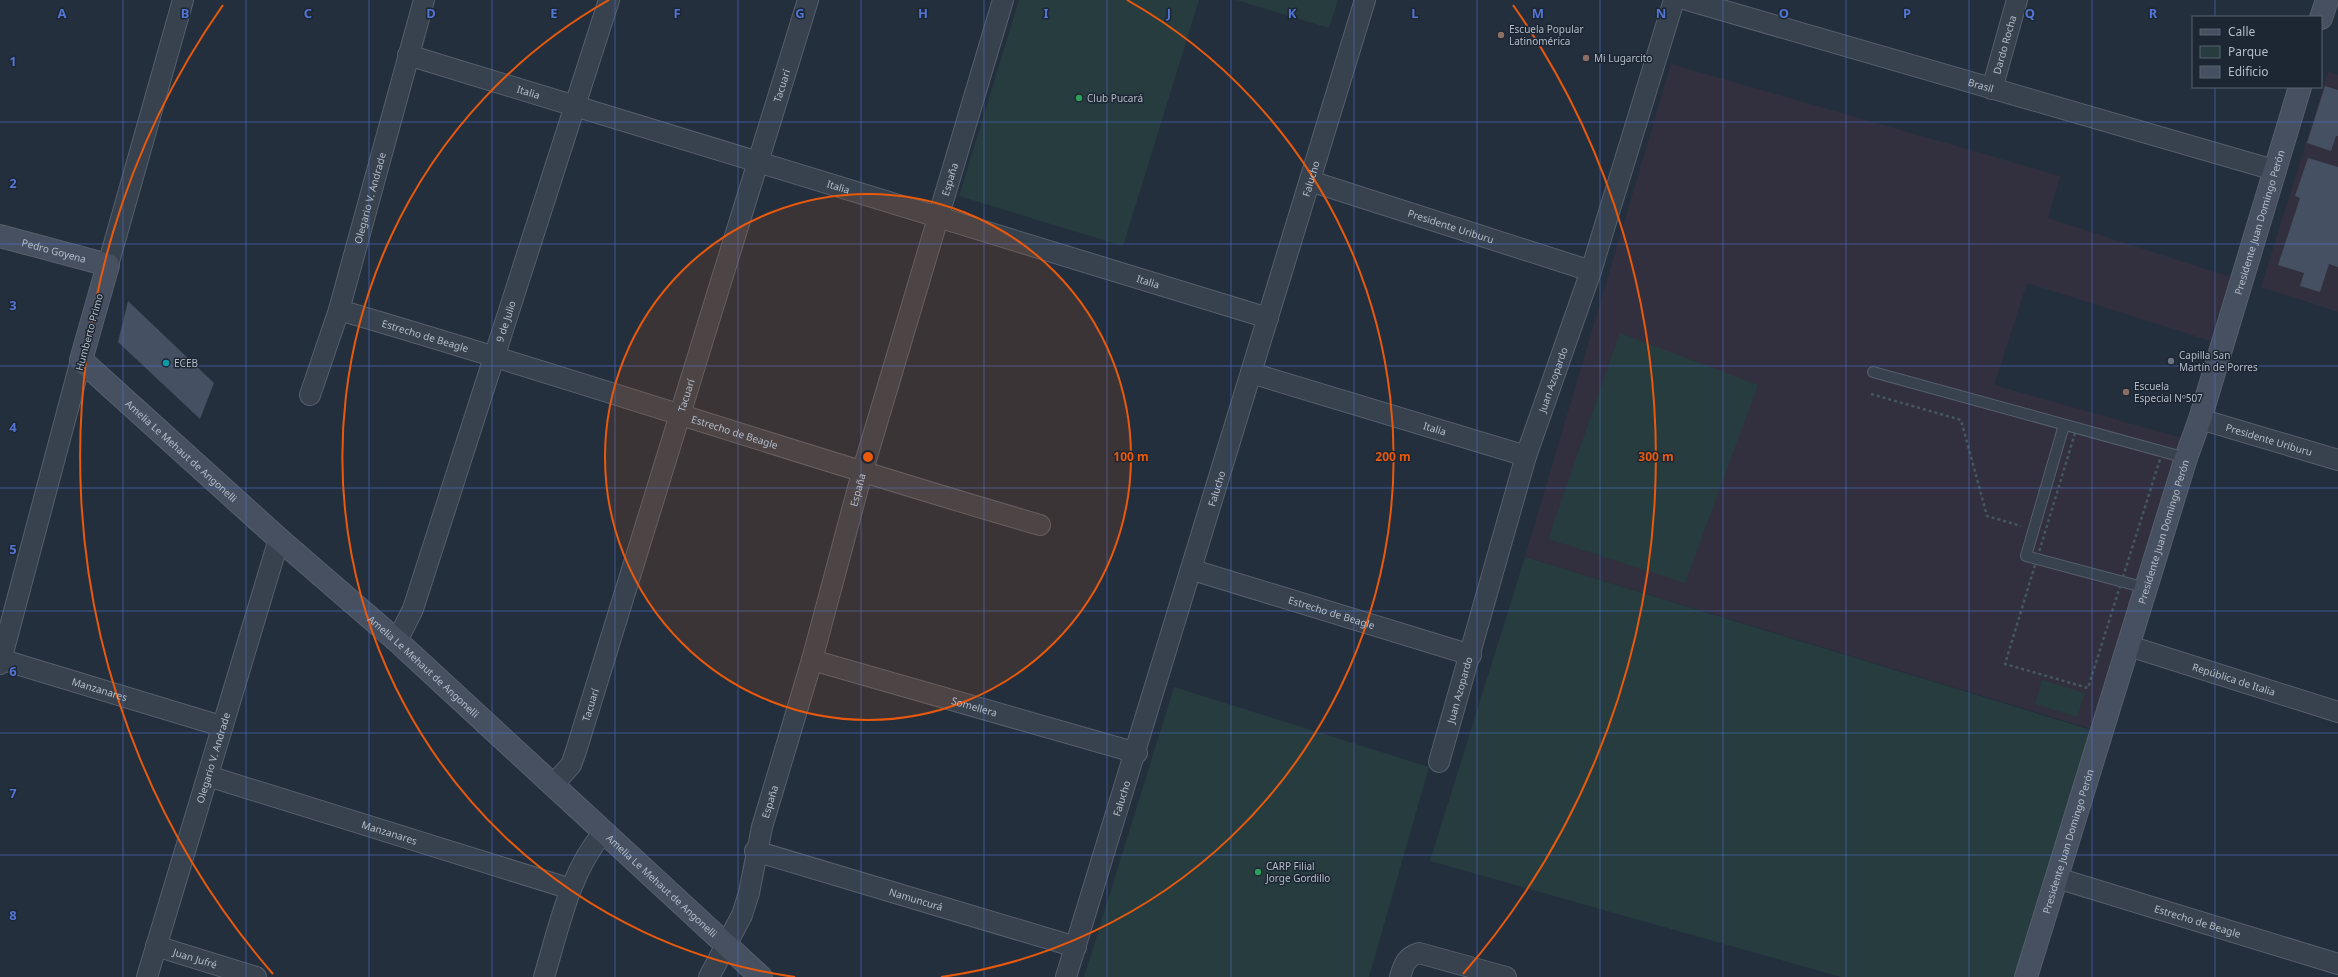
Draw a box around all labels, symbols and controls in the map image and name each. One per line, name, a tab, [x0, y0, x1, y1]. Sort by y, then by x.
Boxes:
text: A	[58, 4, 67, 22]
text: B	[181, 4, 189, 22]
text: C	[304, 4, 312, 22]
text: D	[426, 4, 436, 22]
text: E	[550, 4, 558, 22]
text: F	[673, 4, 681, 22]
text: G	[795, 4, 805, 22]
text: H	[918, 4, 928, 22]
text: I	[1043, 4, 1049, 22]
text: J	[1166, 4, 1171, 22]
text: K	[1288, 4, 1297, 22]
text: L	[1411, 4, 1419, 22]
text: M	[1532, 4, 1544, 22]
text: N	[1656, 4, 1666, 22]
text: O	[1779, 4, 1789, 22]
text: P	[1903, 4, 1911, 22]
text: Q	[2025, 4, 2035, 22]
text: R	[2149, 4, 2158, 22]
street label: Dardo Rocha	[1990, 14, 2019, 76]
legend	[2192, 16, 2322, 88]
place label: Escuela Popular Latinomérica	[1509, 22, 1584, 48]
text: Calle	[2228, 23, 2256, 40]
marker: Escuela Popular Latinomérica	[1496, 30, 1506, 40]
text: Parque	[2228, 43, 2269, 60]
place label: Mi Lugarcito	[1594, 51, 1652, 65]
text: 1	[9, 52, 17, 70]
marker: Mi Lugarcito	[1581, 53, 1591, 63]
text: Edificio	[2228, 63, 2269, 80]
street label: Tacuarí	[770, 67, 793, 104]
street label: Brasil	[1966, 75, 1995, 95]
street label: Italia	[515, 82, 542, 102]
place label: Club Pucará	[1087, 91, 1143, 105]
marker: Club Pucará	[1074, 93, 1084, 103]
street label: Presidente Juan Domingo Perón	[2231, 148, 2288, 296]
street label: Olegario V. Andrade	[351, 150, 389, 245]
street label: Falucho	[1299, 159, 1323, 198]
street label: España	[938, 161, 961, 198]
text: 2	[9, 174, 17, 192]
street label: Italia	[825, 176, 852, 197]
street label: Presidente Uriburu	[1406, 206, 1496, 246]
street label: Pedro Goyena	[20, 235, 88, 266]
street label: Italia	[1135, 271, 1161, 291]
street label: Humberto Primo	[72, 292, 106, 372]
text: 3	[9, 296, 17, 314]
street label: 9 de Julio	[492, 299, 519, 344]
street label: Estrecho de Beagle	[380, 316, 471, 355]
street label: Juan Azopardo	[1535, 345, 1571, 415]
place label: Capilla San Martín de Porres	[2179, 348, 2258, 374]
place label: ECEB	[174, 356, 198, 370]
marker: Capilla San Martín de Porres	[2166, 356, 2176, 366]
marker: ECEB	[161, 358, 171, 368]
street label: Tacuarí	[674, 377, 698, 414]
place label: Escuela Especial Nº507	[2134, 379, 2203, 405]
marker: Escuela Especial Nº507	[2121, 387, 2131, 397]
street label: Amelia Le Mehaut de Angonelli	[123, 397, 240, 505]
street label: Estrecho de Beagle	[690, 412, 780, 452]
text: 4	[9, 418, 17, 436]
street label: Italia	[1422, 418, 1448, 439]
street label: Presidente Uriburu	[2224, 420, 2314, 459]
text: 100 m	[1113, 448, 1149, 465]
text: 200 m	[1375, 448, 1411, 465]
text: 300 m	[1638, 448, 1674, 465]
centre of rings	[861, 450, 875, 464]
street label: Presidente Juan Domingo Perón	[2134, 458, 2192, 606]
street label: Falucho	[1204, 469, 1228, 508]
street label: España	[846, 472, 869, 508]
text: 5	[9, 540, 17, 558]
street label: Estrecho de Beagle	[1287, 593, 1377, 632]
street label: Amelia Le Mehaut de Angonelli	[365, 612, 482, 720]
street label: Juan Azopardo	[1443, 655, 1476, 726]
street label: República de Italia	[2191, 659, 2277, 699]
text: 6	[9, 662, 17, 680]
street label: Manzanares	[70, 674, 129, 704]
street label: Tacuarí	[579, 686, 602, 723]
street label: Somellera	[950, 693, 999, 720]
street label: Olegario V. Andrade	[193, 710, 233, 805]
street label: Presidente Juan Domingo Perón	[2039, 767, 2097, 915]
street label: Falucho	[1109, 779, 1133, 818]
street label: España	[758, 783, 781, 820]
text: 7	[9, 784, 17, 802]
street label: Manzanares	[360, 817, 419, 848]
street label: Amelia Le Mehaut de Angonelli	[603, 831, 720, 940]
place label: CARP Filial Jorge Gordillo	[1265, 859, 1330, 885]
marker: CARP Filial Jorge Gordillo	[1253, 867, 1263, 877]
street label: Namuncurá	[887, 884, 945, 914]
street label: Estrecho de Beagle	[2153, 901, 2243, 941]
text: 8	[9, 906, 17, 924]
street label: Juan Jufré	[171, 944, 219, 972]

